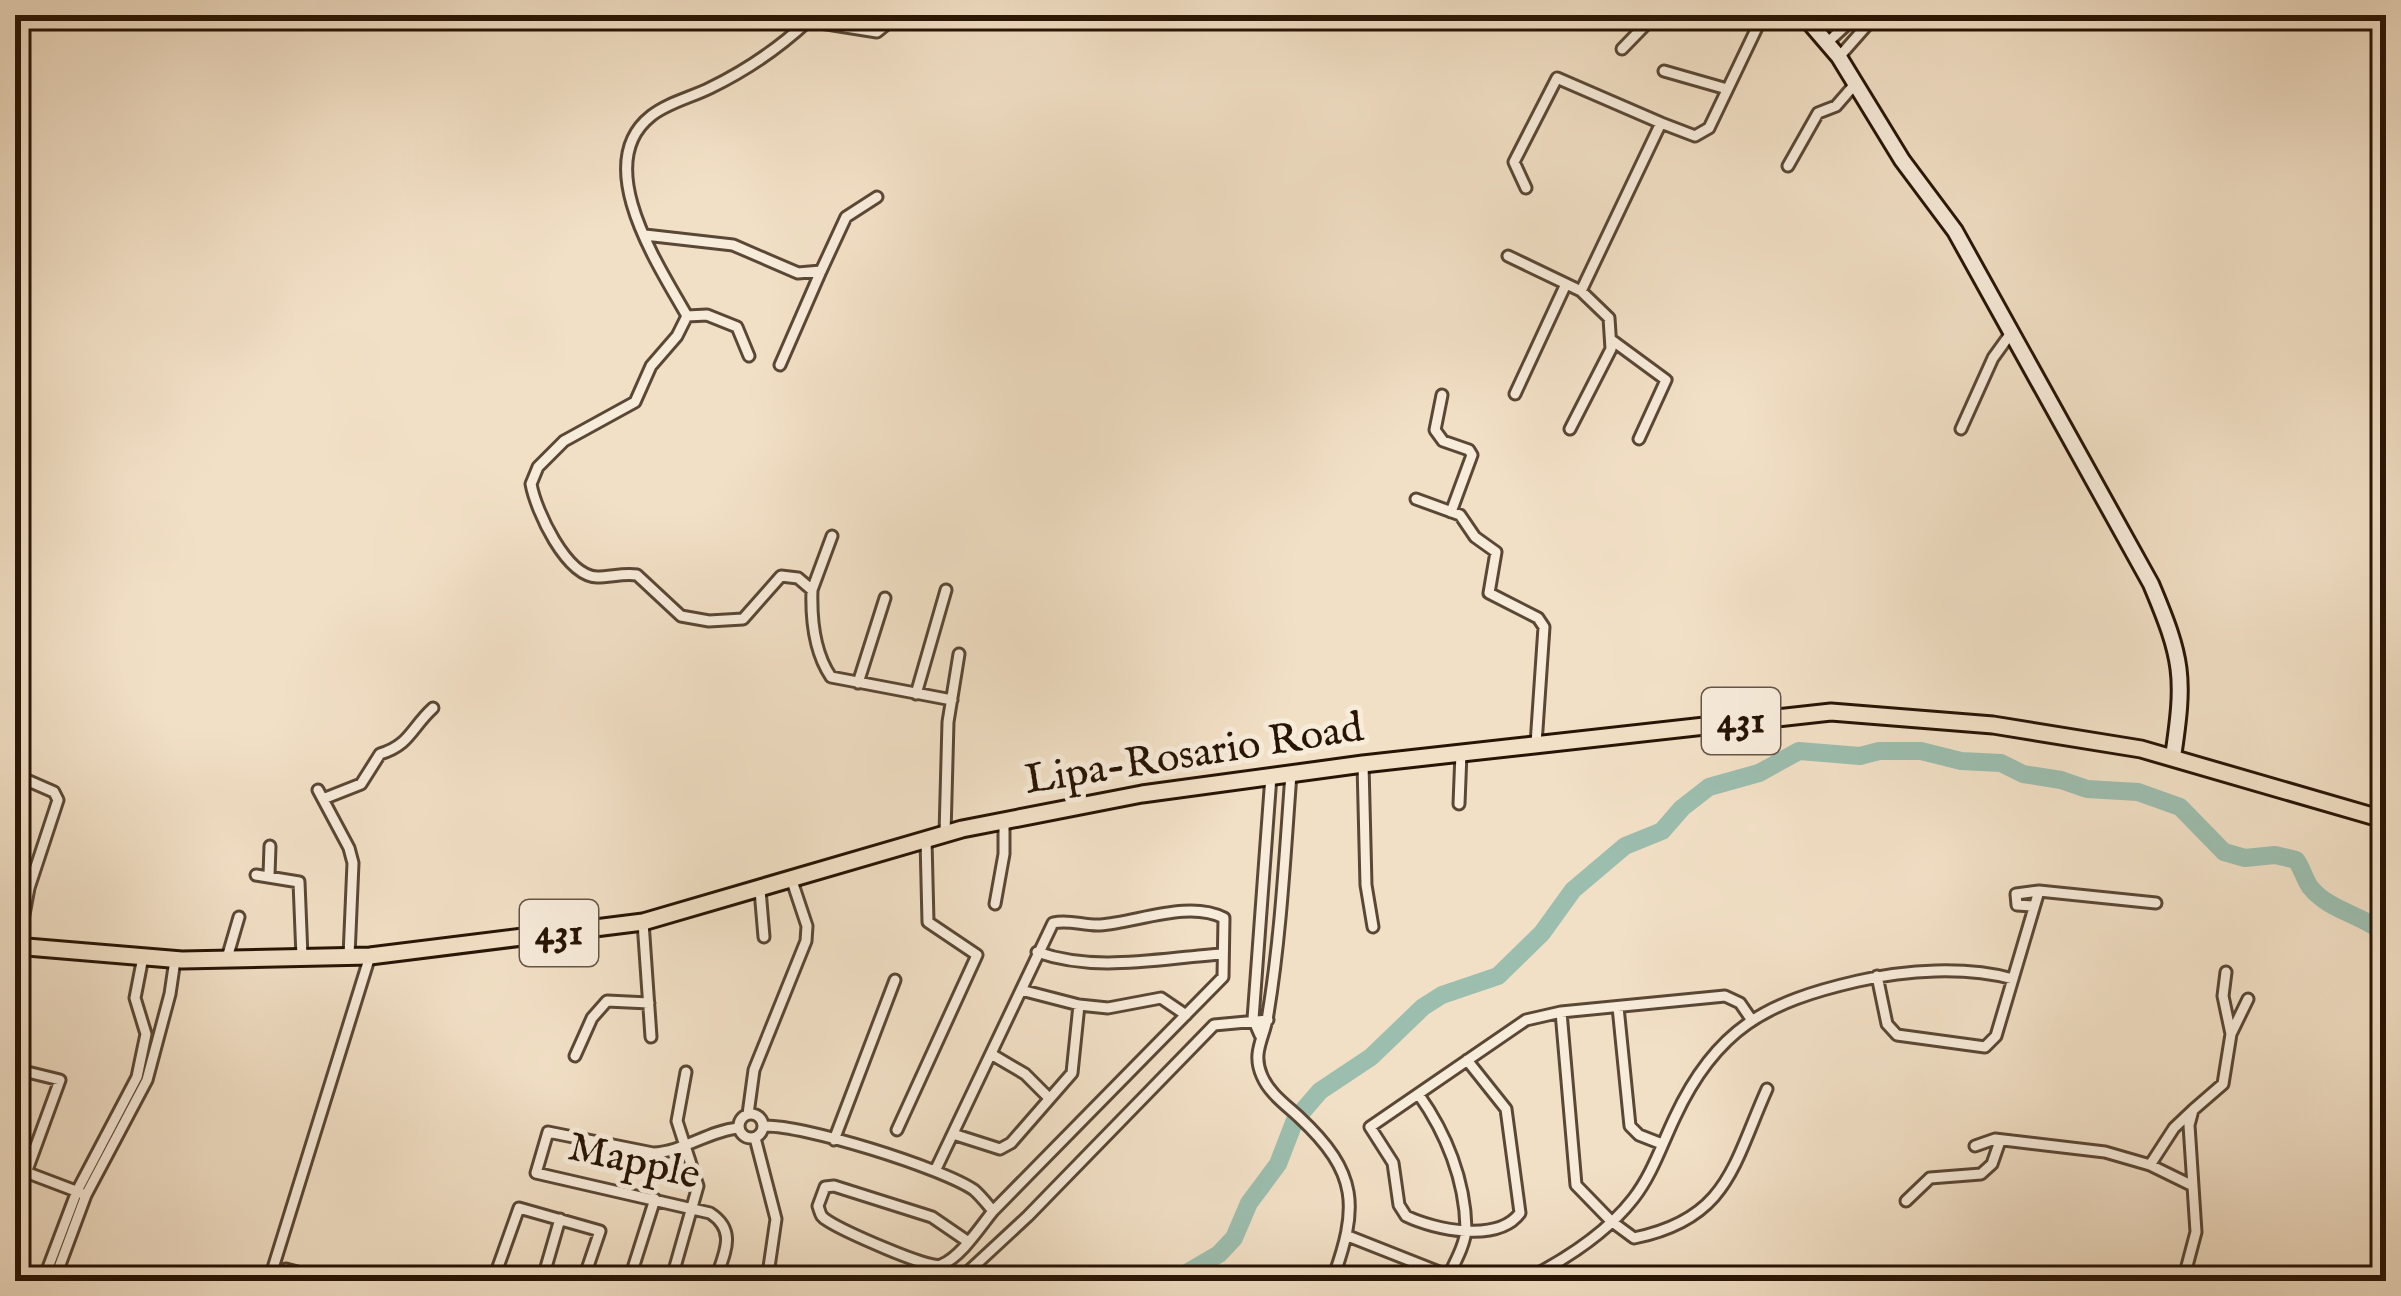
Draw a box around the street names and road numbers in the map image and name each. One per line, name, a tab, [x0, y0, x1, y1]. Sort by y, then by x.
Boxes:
road number: 431	[1702, 688, 1780, 754]
street label: Lipa-Rosario Road	[1021, 702, 1368, 808]
road number: 431	[520, 900, 598, 966]
street label: Mapple	[563, 1121, 705, 1203]

